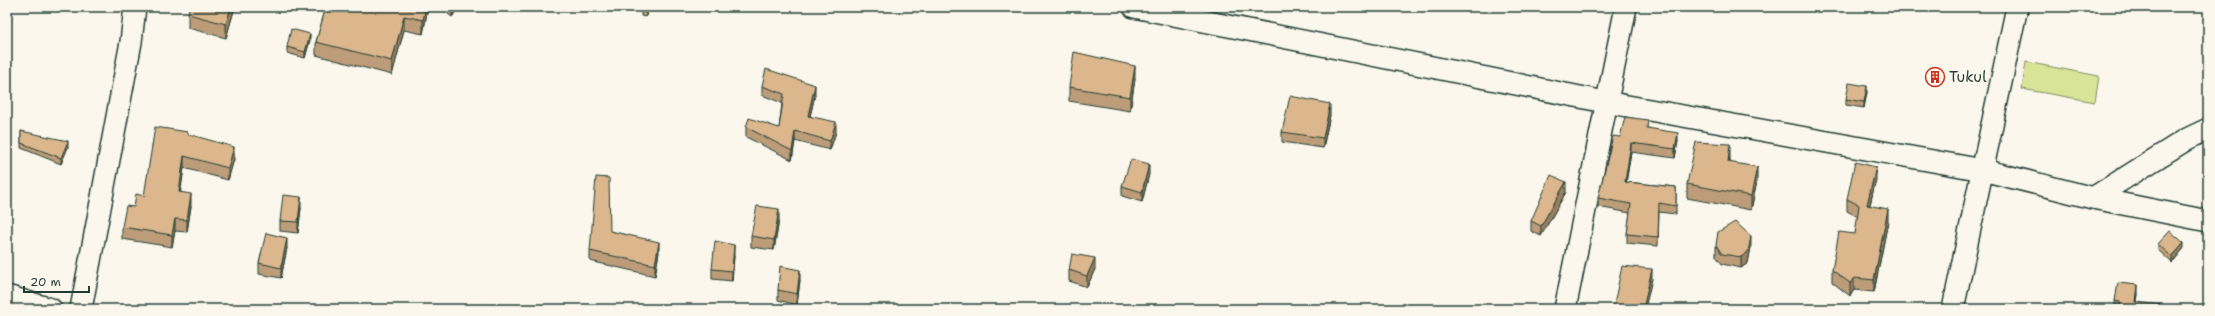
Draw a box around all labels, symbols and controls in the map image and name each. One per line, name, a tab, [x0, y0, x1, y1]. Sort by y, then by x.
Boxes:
building icon: Tukul	[1924, 66, 1946, 88]
place label: Tukul	[1949, 67, 1987, 87]
scale bar	[24, 268, 89, 294]
text: 20 m	[30, 274, 61, 290]

